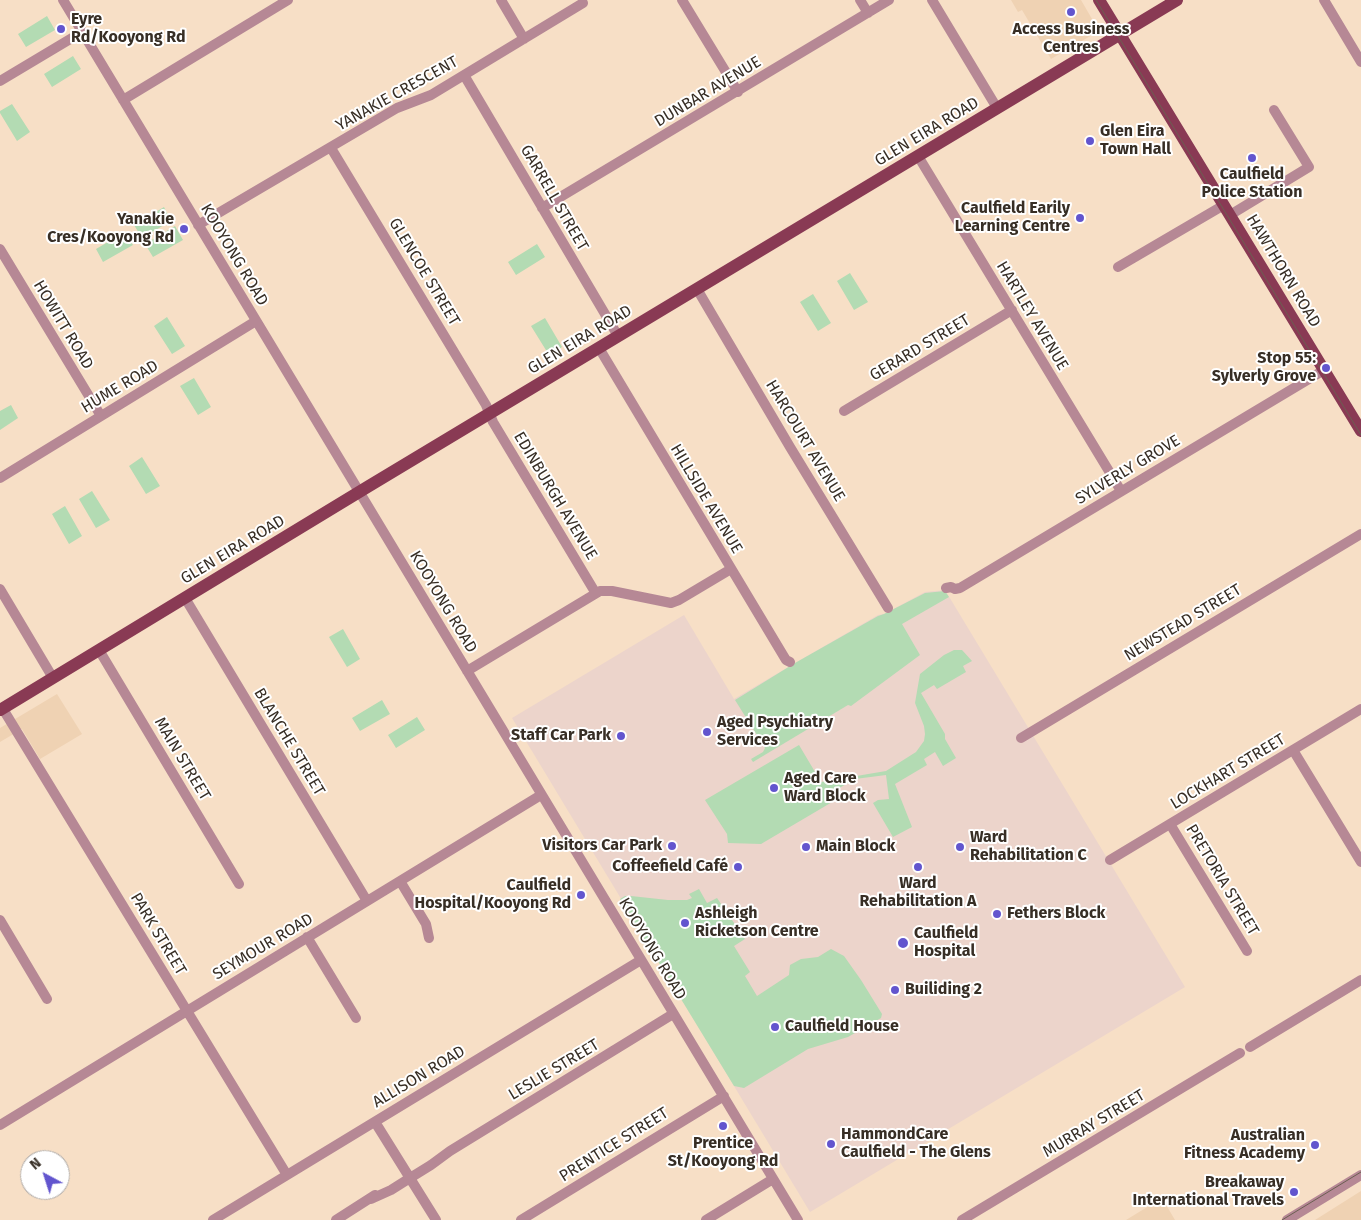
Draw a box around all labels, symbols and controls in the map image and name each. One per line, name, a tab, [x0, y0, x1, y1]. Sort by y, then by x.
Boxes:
marker: Access Business Centres	[1065, 6, 1077, 18]
place label: Eyre Rd/Kooyong Rd	[71, 10, 186, 48]
place label: Access Business Centres	[1013, 20, 1129, 58]
marker: Eyre Rd/Kooyong Rd	[55, 23, 67, 35]
street label: YANAKIE CRESCENT	[333, 52, 461, 136]
street label: DUNBAR AVENUE	[651, 53, 765, 131]
street label: GLEN EIRA ROAD	[871, 93, 983, 171]
place label: Glen Eira Town Hall	[1100, 122, 1171, 160]
marker: Glen Eira Town Hall	[1084, 135, 1096, 147]
street label: GARRELL STREET	[516, 142, 592, 254]
marker: Caulfield Police Station	[1246, 152, 1258, 164]
place label: Caulfield Police Station	[1202, 165, 1302, 203]
place label: Caulfield Earily Learning Centre	[955, 199, 1070, 237]
street label: KOOYONG ROAD	[196, 201, 272, 309]
place label: Yanakie Cres/Kooyong Rd	[47, 210, 174, 248]
street label: HAWTHORN ROAD	[1242, 211, 1324, 331]
marker: Caulfield Earily Learning Centre	[1074, 212, 1086, 224]
street label: GLENCOE STREET	[384, 215, 464, 329]
marker: Yanakie Cres/Kooyong Rd	[178, 223, 190, 235]
street label: HARTLEY AVENUE	[992, 258, 1072, 374]
street label: HOWITT ROAD	[29, 277, 97, 373]
street label: GLEN EIRA ROAD	[524, 301, 636, 379]
street label: GERARD STREET	[866, 311, 974, 385]
place label: Stop 55: Sylverly Grove	[1212, 349, 1316, 387]
street label: HUME ROAD	[78, 356, 162, 418]
marker: Stop 55: Sylverly Grove	[1320, 362, 1332, 374]
street label: HARCOURT AVENUE	[761, 377, 849, 505]
street label: EDINBURGH AVENUE	[509, 428, 601, 564]
street label: SYLVERLY GROVE	[1072, 431, 1184, 509]
street label: HILLSIDE AVENUE	[666, 441, 746, 557]
street label: GLEN EIRA ROAD	[177, 511, 289, 589]
street label: KOOYONG ROAD	[405, 548, 481, 656]
street label: NEWSTEAD STREET	[1121, 580, 1245, 666]
street label: BLANCHE STREET	[249, 685, 329, 799]
place label: Aged Psychiatry Services	[717, 713, 833, 751]
street label: MAIN STREET	[150, 714, 214, 804]
place label: Staff Car Park	[511, 726, 611, 746]
marker: Aged Psychiatry Services	[701, 726, 713, 738]
marker: Staff Car Park	[615, 730, 627, 742]
street label: LOCKHART STREET	[1167, 730, 1289, 814]
place label: Aged Care Ward Block	[784, 769, 866, 807]
marker: Aged Care Ward Block	[768, 782, 780, 794]
street label: PRETORIA STREET	[1181, 821, 1263, 939]
place label: Ward Rehabilitation C	[970, 828, 1087, 866]
place label: Visitors Car Park	[542, 836, 662, 856]
place label: Main Block	[816, 837, 895, 857]
marker: Visitors Car Park	[666, 840, 678, 852]
marker: Main Block	[800, 841, 812, 853]
marker: Ward Rehabilitation C	[954, 841, 966, 853]
place label: Coffeefield Café	[612, 857, 728, 877]
marker: Coffeefield Café	[732, 861, 744, 873]
marker: Ward Rehabilitation A	[912, 861, 924, 873]
place label: Ward Rehabilitation A	[859, 874, 977, 912]
place label: Caulfield Hospital/Kooyong Rd	[415, 876, 571, 914]
street label: PARK STREET	[126, 889, 190, 979]
marker: Caulfield Hospital/Kooyong Rd	[575, 889, 587, 901]
street label: KOOYONG ROAD	[614, 895, 690, 1003]
place label: Ashleigh Ricketson Centre	[695, 904, 819, 942]
place label: Fethers Block	[1007, 904, 1105, 924]
marker: Fethers Block	[991, 908, 1003, 920]
street label: SEYMOUR ROAD	[209, 910, 317, 984]
marker: Ashleigh Ricketson Centre	[679, 917, 691, 929]
place label: Caulfield Hospital	[914, 924, 978, 962]
marker: Caulfield Hospital	[896, 936, 910, 950]
place label: Builiding 2	[905, 980, 982, 1000]
marker: Builiding 2	[889, 984, 901, 996]
place label: Caulfield House	[785, 1017, 899, 1037]
marker: Caulfield House	[769, 1021, 781, 1033]
street label: LESLIE STREET	[505, 1035, 603, 1105]
street label: ALLISON ROAD	[369, 1042, 469, 1112]
street label: MURRAY STREET	[1040, 1086, 1148, 1162]
street label: PRENTICE STREET	[556, 1104, 672, 1186]
marker: Prentice St/Kooyong Rd	[717, 1120, 729, 1132]
place label: HammondCare Caulfield - The Glens	[841, 1125, 991, 1163]
place label: Australian Fitness Academy	[1184, 1126, 1305, 1164]
place label: Prentice St/Kooyong Rd	[668, 1134, 778, 1172]
marker: HammondCare Caulfield - The Glens	[825, 1138, 837, 1150]
marker: Australian Fitness Academy	[1309, 1139, 1321, 1151]
north arrow	[20, 1150, 70, 1200]
text: N	[27, 1154, 45, 1173]
place label: Breakaway International Travels	[1133, 1173, 1284, 1211]
marker: Breakaway International Travels	[1288, 1186, 1300, 1198]

